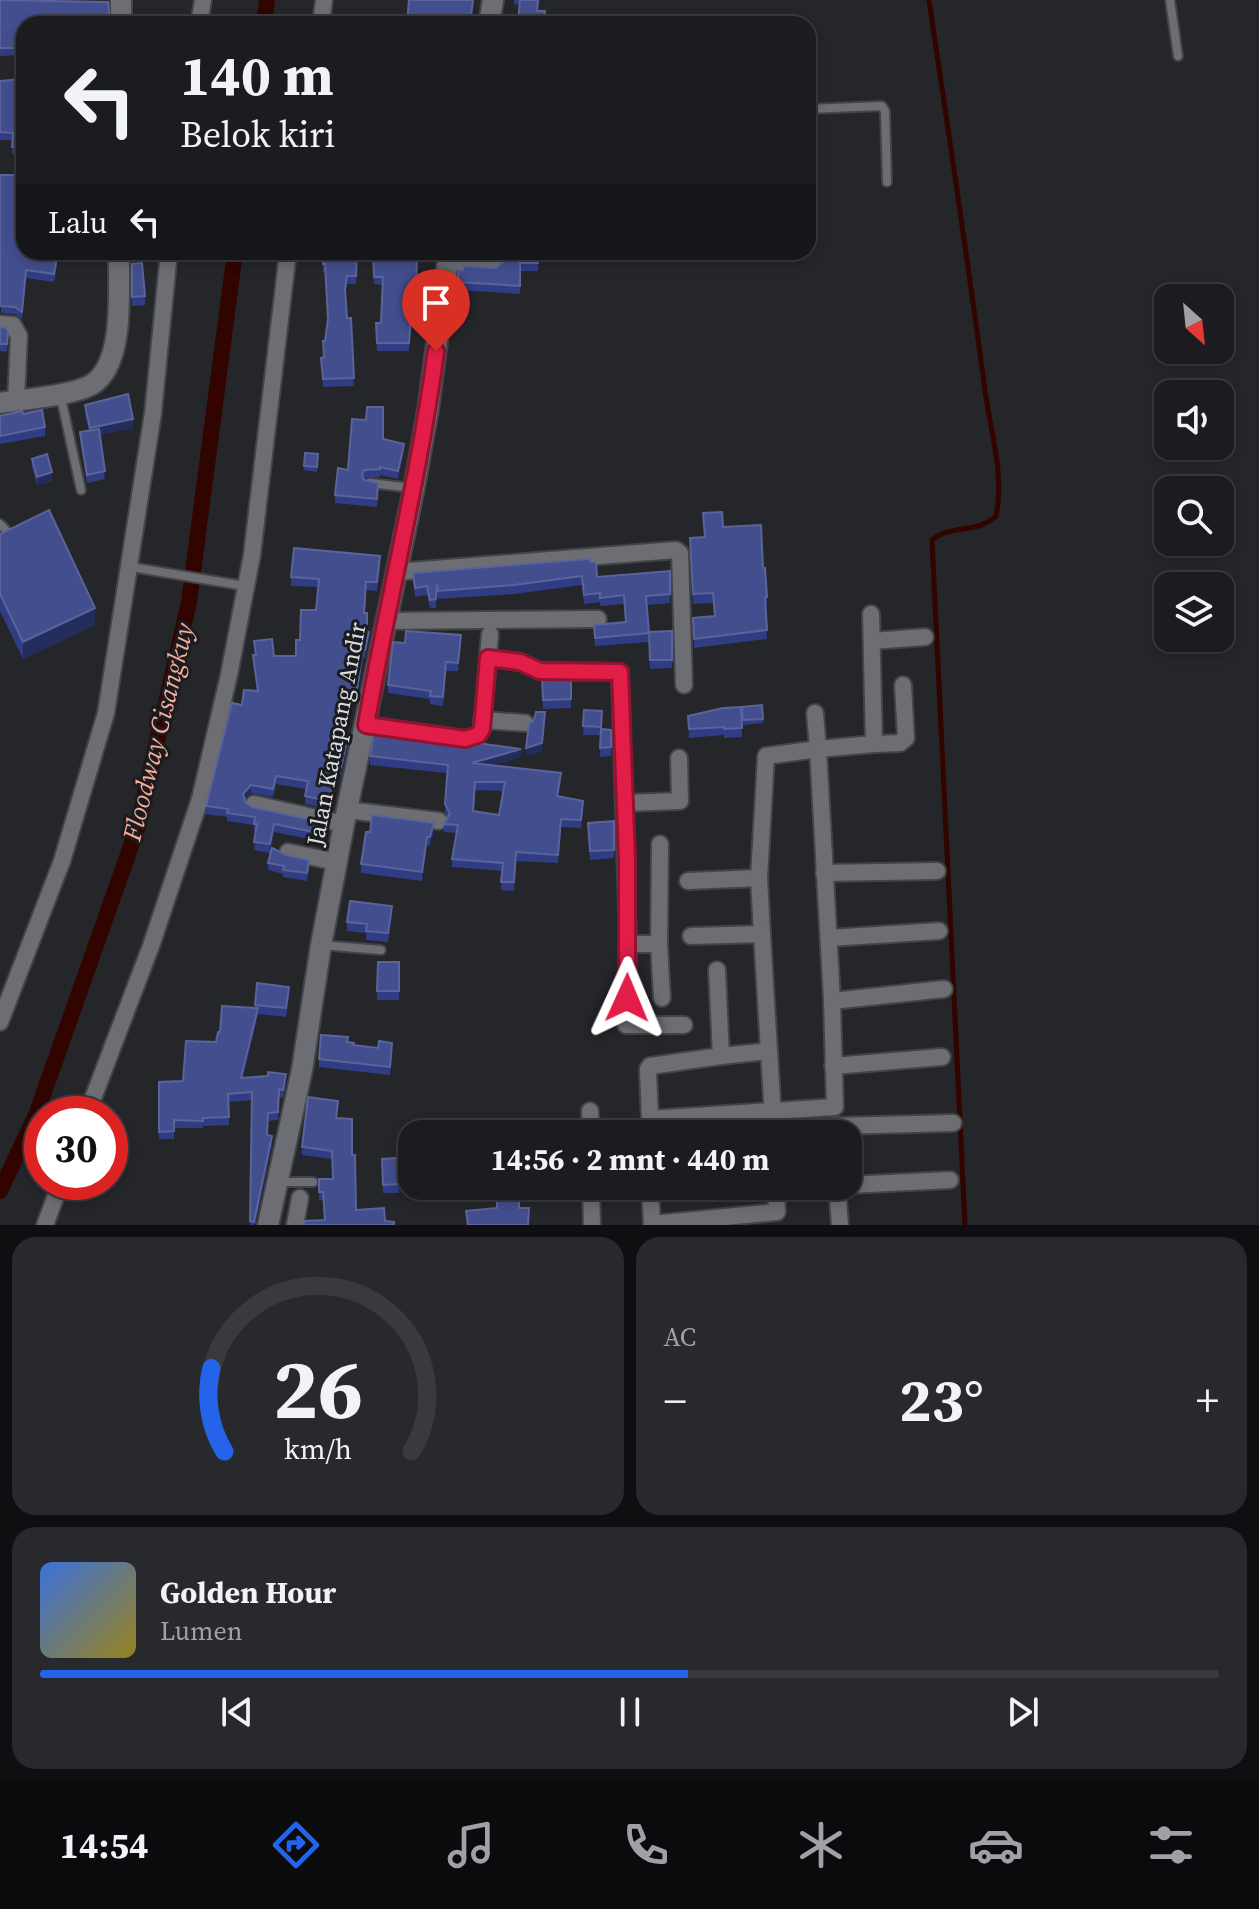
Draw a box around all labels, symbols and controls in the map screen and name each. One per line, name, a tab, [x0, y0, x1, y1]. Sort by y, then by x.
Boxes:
text: 140 m	[180, 37, 334, 114]
icon: left	[48, 48, 152, 152]
text: Belok kiri	[180, 110, 335, 159]
icon: left	[123, 200, 167, 244]
text: Lalu	[48, 202, 107, 243]
pin	[402, 269, 470, 351]
icon: arrive	[414, 281, 458, 325]
north arrow	[1154, 284, 1234, 364]
map controls	[1154, 284, 1234, 652]
button: sound	[1154, 380, 1234, 460]
button: search	[1154, 476, 1234, 556]
button: layers	[1154, 572, 1234, 652]
water label: Floodway Cisangkuy	[113, 619, 203, 846]
street label: Jalan Katapang Andir	[298, 619, 374, 850]
position arrow	[585, 956, 669, 1040]
speed limit sign: 30	[24, 1096, 128, 1200]
text: 14:56 · 2 mnt · 440 m	[490, 1139, 770, 1180]
text: AC	[664, 1319, 696, 1355]
text: 26	[273, 1332, 363, 1446]
text: 23°	[899, 1359, 984, 1441]
text: −	[664, 1370, 687, 1431]
text: +	[1196, 1370, 1219, 1431]
text: km/h	[284, 1429, 352, 1469]
text: Golden Hour	[160, 1572, 336, 1613]
text: Lumen	[160, 1613, 242, 1649]
icon: previous	[215, 1690, 259, 1734]
icon: pause	[608, 1690, 652, 1734]
icon: next	[1001, 1690, 1045, 1734]
icon: directions	[268, 1817, 324, 1873]
icon: music	[443, 1817, 499, 1873]
icon: phone	[618, 1817, 674, 1873]
icon: climate	[793, 1817, 849, 1873]
icon: car	[968, 1817, 1024, 1873]
icon: filters	[1143, 1817, 1199, 1873]
text: 14:54	[60, 1821, 148, 1870]

